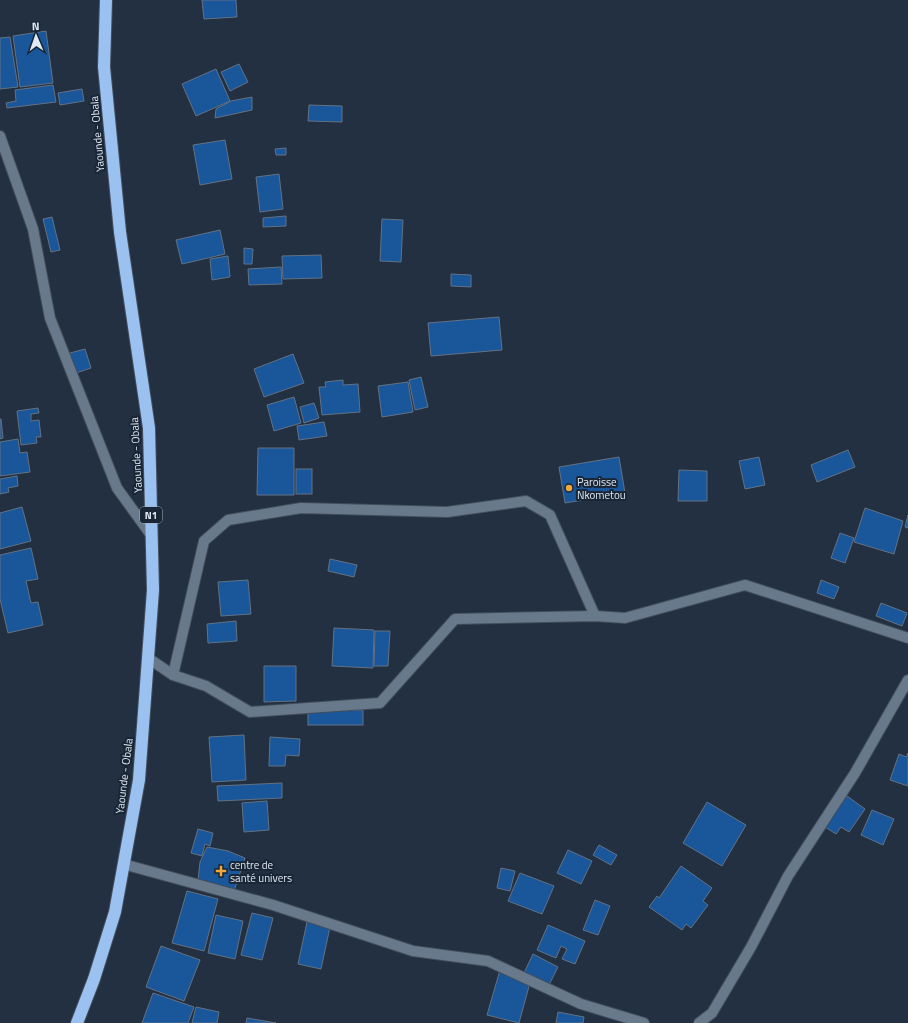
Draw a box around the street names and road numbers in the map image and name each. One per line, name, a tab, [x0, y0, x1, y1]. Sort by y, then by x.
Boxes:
street label: Yaounde - Obala	[86, 95, 108, 173]
street label: Yaounde - Obala	[126, 416, 146, 493]
road number: N1	[140, 507, 162, 523]
street label: Yaounde - Obala	[111, 737, 137, 815]

